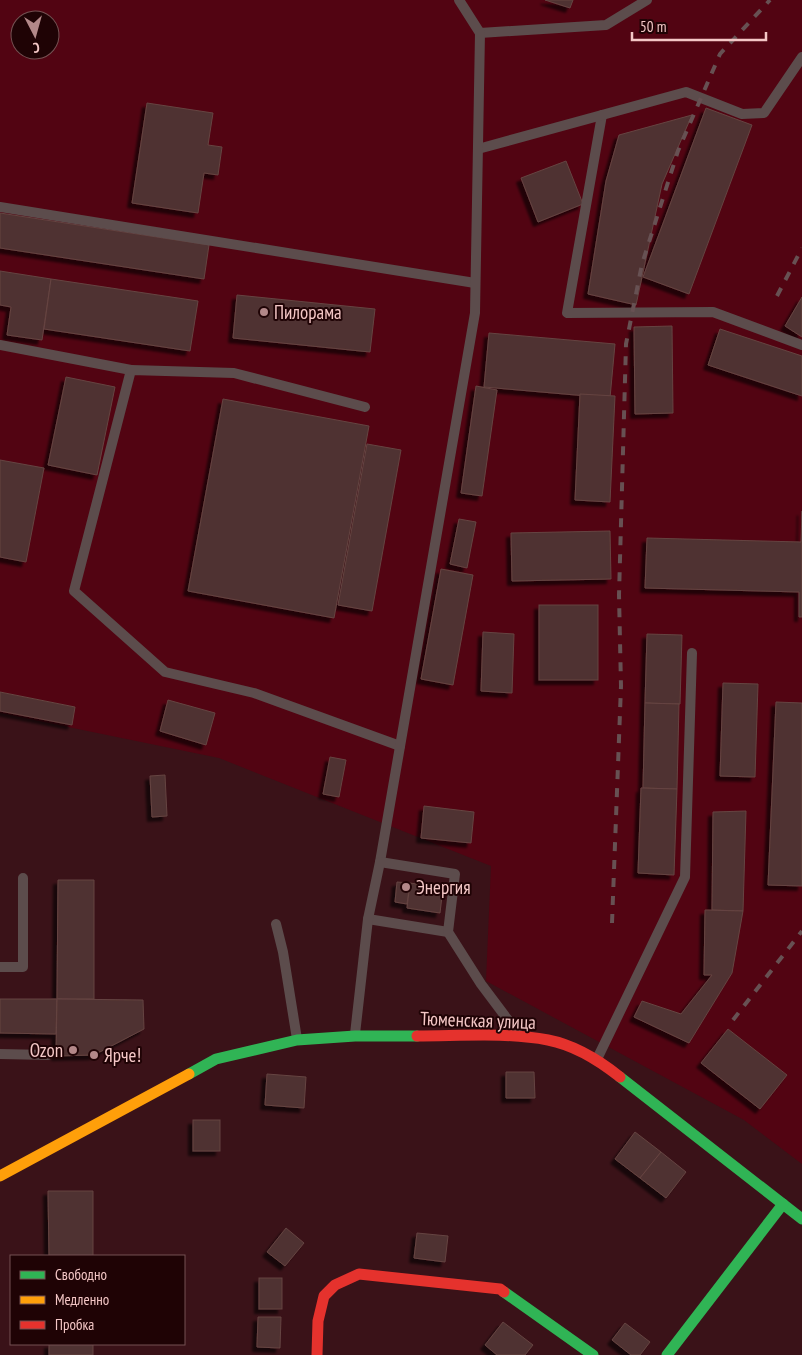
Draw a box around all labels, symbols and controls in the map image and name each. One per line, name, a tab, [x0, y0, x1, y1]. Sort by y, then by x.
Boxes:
north arrow	[10, 10, 60, 60]
scale bar	[632, 10, 766, 42]
text: 50 m	[640, 17, 666, 36]
text: С	[32, 39, 40, 57]
place label: Пилорама	[274, 300, 342, 324]
marker: Пилорама	[258, 306, 270, 318]
place label: Энергия	[416, 875, 471, 899]
marker: Энергия	[400, 881, 412, 893]
street label: Тюменская улица	[420, 1006, 536, 1034]
place label: Ozon	[30, 1038, 63, 1062]
place label: Ярче!	[104, 1043, 141, 1067]
marker: Ozon	[67, 1044, 79, 1056]
marker: Ярче!	[88, 1049, 100, 1061]
legend	[10, 1255, 185, 1345]
text: Свободно	[55, 1265, 107, 1284]
text: Медленно	[55, 1290, 109, 1309]
text: Пробка	[55, 1315, 94, 1334]

